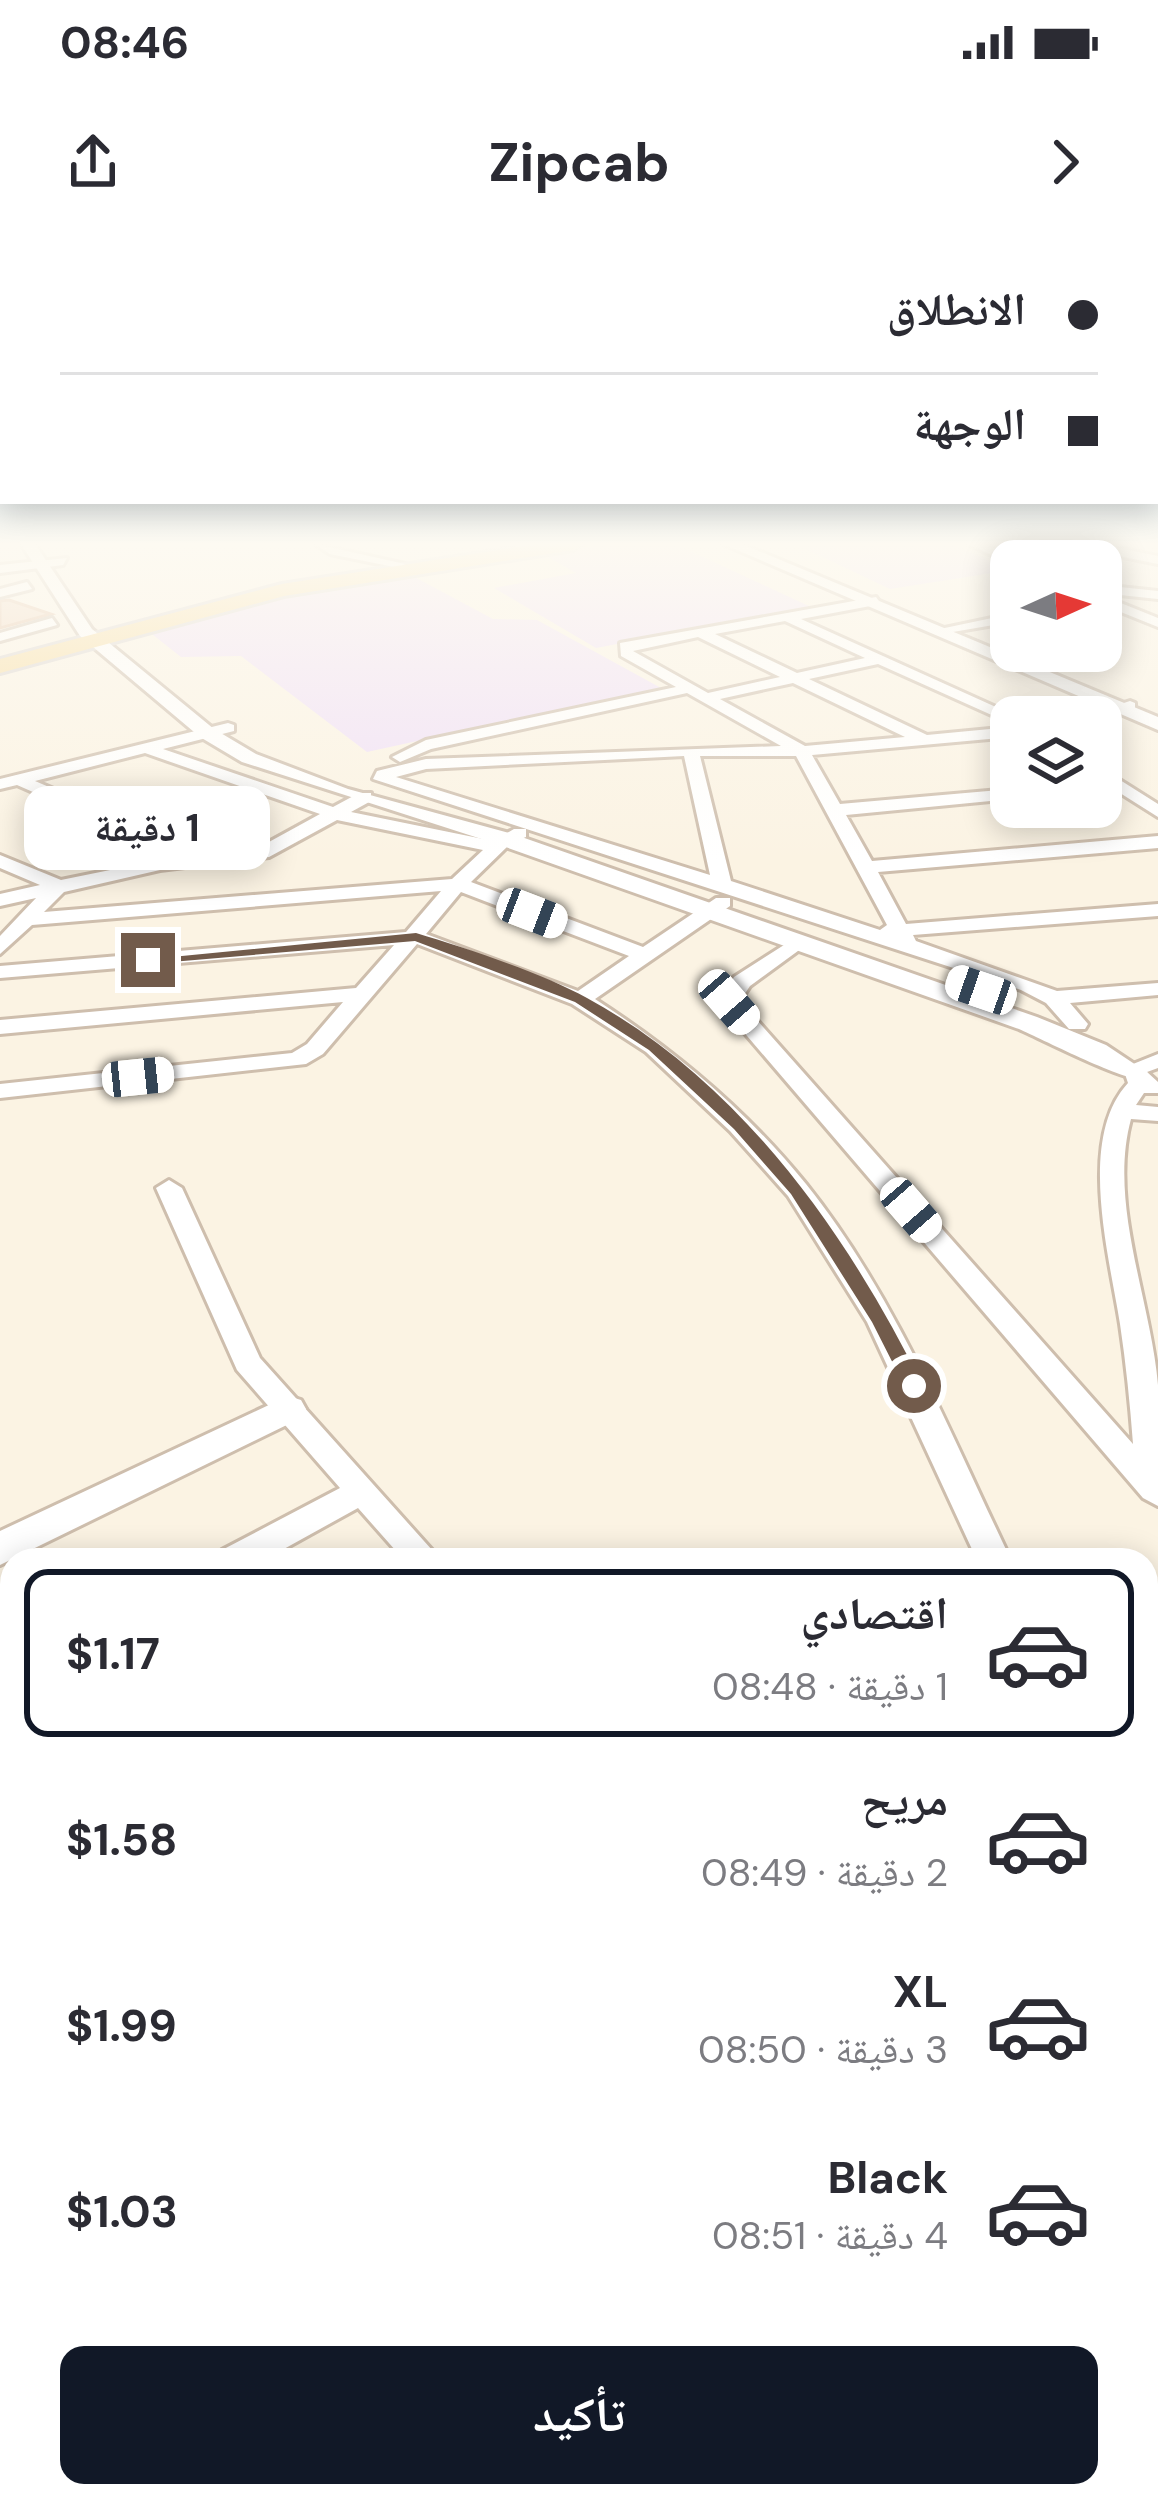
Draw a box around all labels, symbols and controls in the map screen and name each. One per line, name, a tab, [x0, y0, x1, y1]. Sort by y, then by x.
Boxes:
text: 08:46	[60, 13, 189, 72]
text: Zipcab	[488, 127, 670, 198]
icon: share	[60, 129, 126, 195]
icon: forward	[1032, 129, 1098, 195]
text: الانطلاق	[887, 280, 1026, 339]
text: الوجهة	[913, 395, 1026, 454]
north arrow	[990, 540, 1122, 672]
map controls	[990, 540, 1122, 828]
button: layers	[990, 696, 1122, 828]
callout: 1 دقيقة	[25, 786, 271, 870]
text: 1 دقيقة	[94, 802, 200, 853]
car	[492, 883, 572, 943]
route end	[121, 933, 175, 987]
car	[941, 961, 1021, 1019]
car	[692, 963, 766, 1041]
car	[100, 1055, 176, 1099]
car	[874, 1171, 948, 1249]
route start	[887, 1359, 941, 1413]
text: اقتصادي	[801, 1584, 948, 1643]
icon: car	[984, 1599, 1092, 1707]
text: $1.17	[66, 1624, 160, 1683]
text: 1 دقيقة · 08:48	[712, 1661, 948, 1712]
text: مريح	[861, 1770, 948, 1829]
icon: car	[984, 1785, 1092, 1893]
text: $1.58	[66, 1810, 177, 1869]
text: 2 دقيقة · 08:49	[701, 1847, 948, 1898]
text: XL	[893, 1962, 948, 2021]
icon: car	[984, 1971, 1092, 2079]
text: $1.99	[66, 1996, 177, 2055]
text: 3 دقيقة · 08:50	[698, 2024, 948, 2075]
text: Black	[828, 2148, 948, 2207]
icon: car	[984, 2157, 1092, 2265]
text: $1.03	[66, 2182, 178, 2241]
text: 4 دقيقة · 08:51	[712, 2210, 948, 2261]
button: تأكيد	[60, 2346, 1098, 2484]

